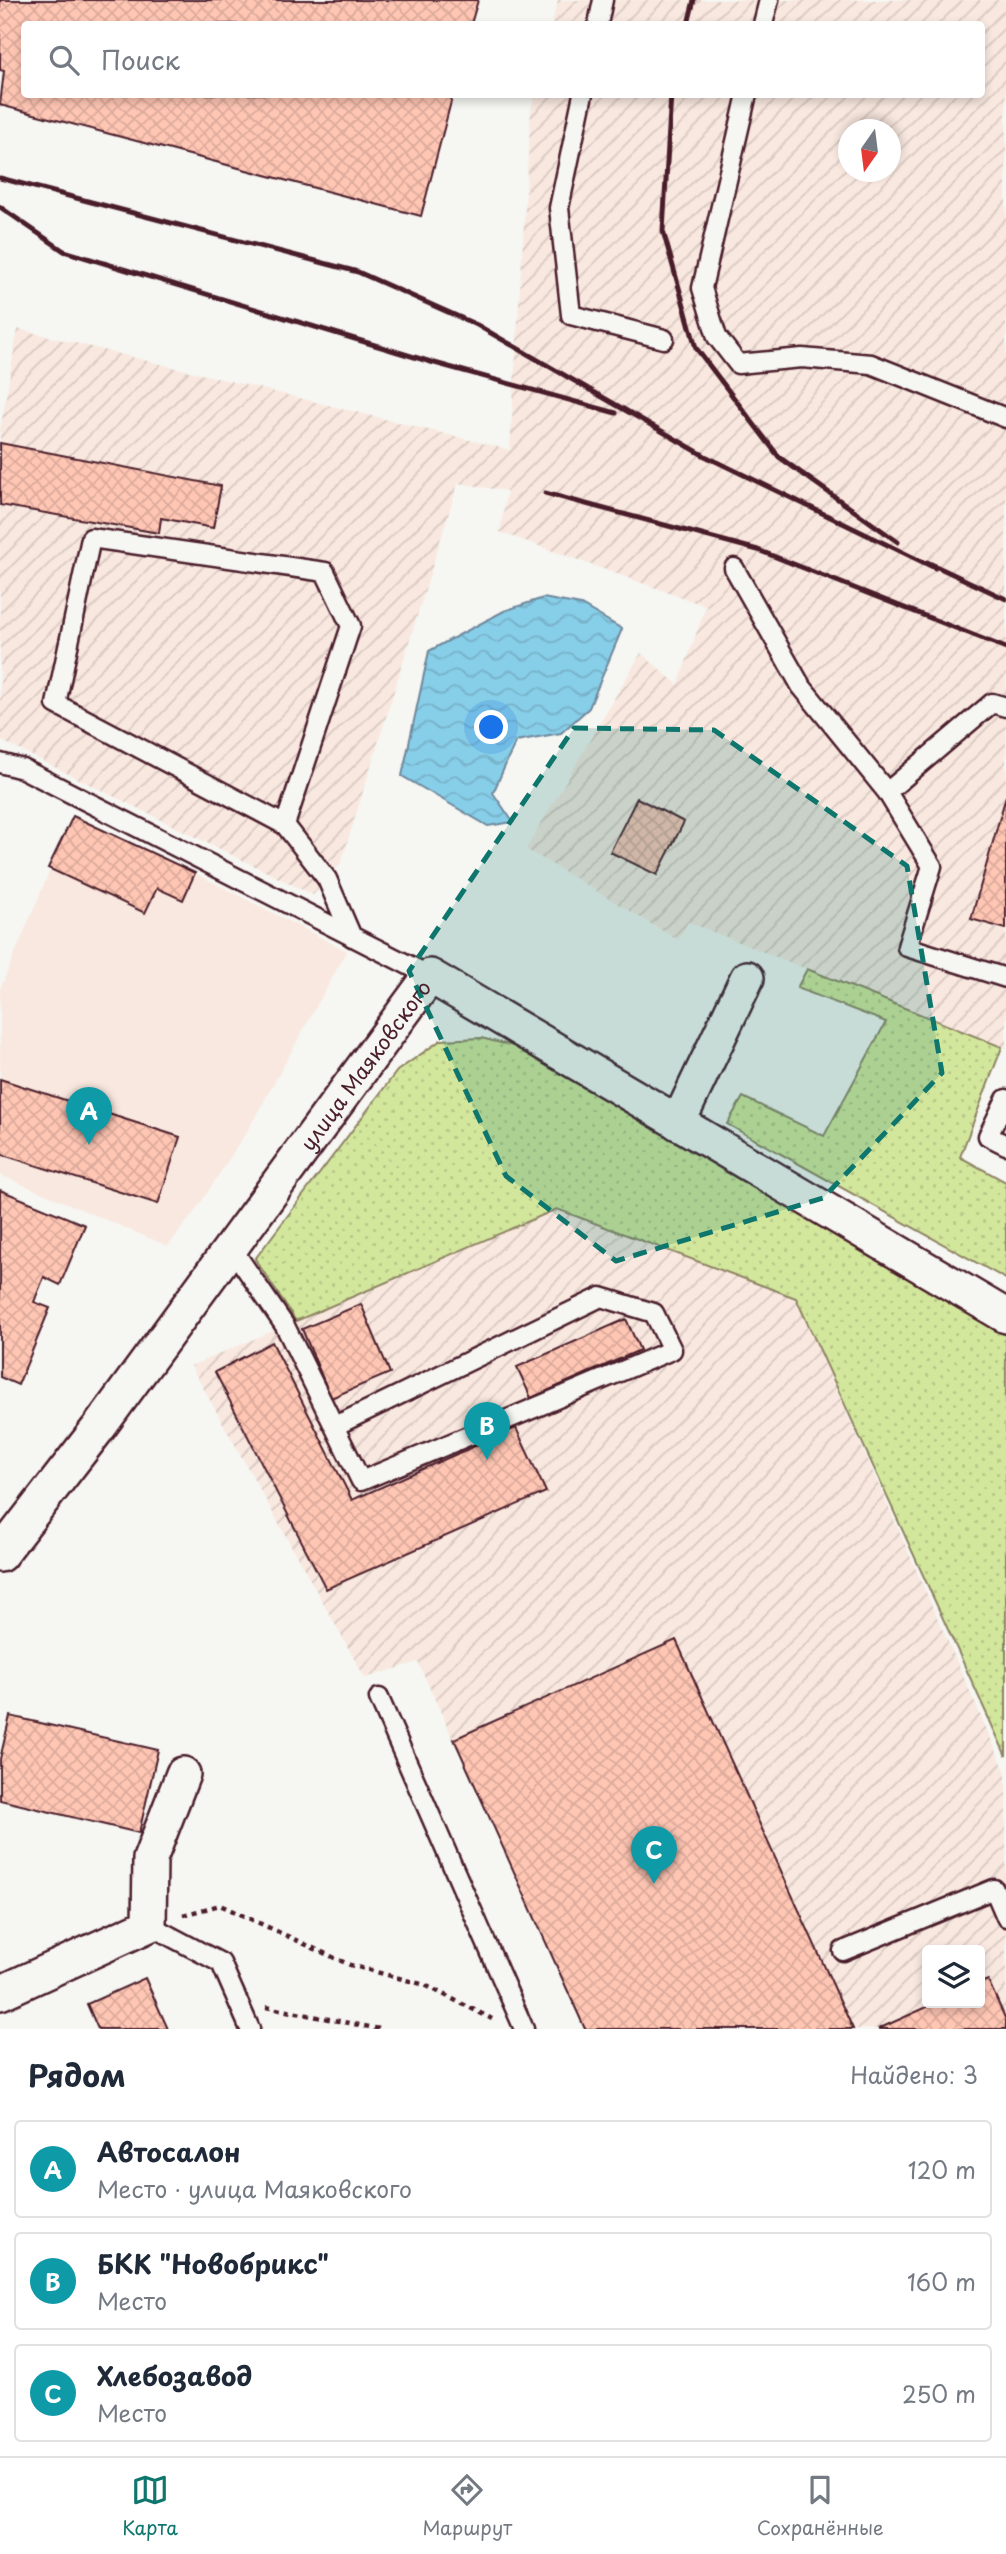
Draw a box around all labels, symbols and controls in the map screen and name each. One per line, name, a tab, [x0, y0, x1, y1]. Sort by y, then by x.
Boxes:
search box	[21, 21, 985, 98]
text: Поиск	[101, 40, 180, 79]
icon: search	[45, 41, 83, 79]
north arrow	[838, 119, 901, 182]
your location	[474, 710, 508, 744]
street label: улица Маяковского	[291, 973, 438, 1157]
pin: A	[66, 1087, 112, 1145]
pin: B	[464, 1402, 510, 1460]
pin: C	[631, 1826, 677, 1884]
map controls	[922, 1945, 985, 2008]
button: layers	[922, 1945, 985, 2008]
text: Рядом	[28, 2052, 126, 2097]
text: Найдено: 3	[850, 2057, 978, 2092]
text: Автосалон	[97, 2132, 240, 2171]
text: A	[44, 2152, 62, 2187]
text: 120 m	[908, 2152, 976, 2187]
text: Место · улица Маяковского	[97, 2171, 412, 2206]
text: БКК "Новобрикс"	[97, 2244, 329, 2283]
text: B	[45, 2264, 61, 2299]
text: 160 m	[907, 2264, 976, 2299]
text: Место	[97, 2283, 167, 2318]
text: Хлебозавод	[97, 2356, 252, 2395]
text: C	[44, 2376, 62, 2411]
text: 250 m	[902, 2376, 976, 2411]
text: Место	[97, 2395, 167, 2430]
tab: Карта	[122, 2471, 178, 2541]
tab: Маршрут	[422, 2471, 512, 2541]
tab: Сохранённые	[757, 2471, 884, 2541]

